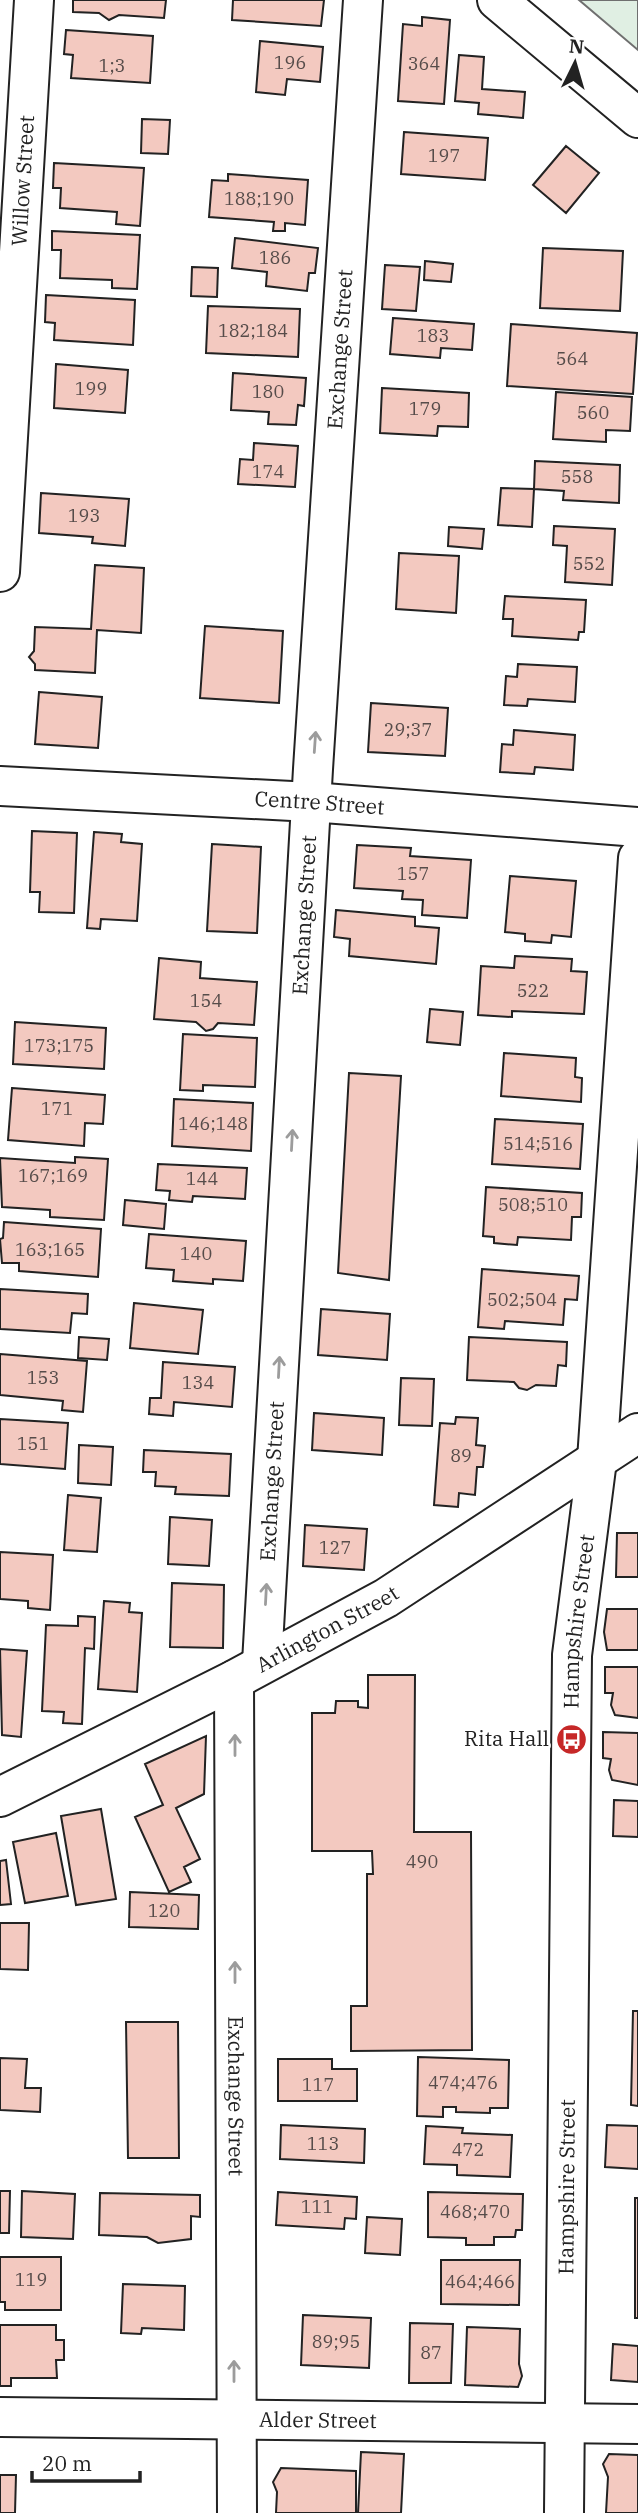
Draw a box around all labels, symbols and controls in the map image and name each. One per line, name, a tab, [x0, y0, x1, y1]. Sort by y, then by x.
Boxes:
north arrow	[540, 28, 610, 98]
text: N	[568, 33, 585, 59]
house number: 196	[274, 51, 306, 74]
house number: 364	[408, 52, 440, 75]
house number: 1;3	[99, 54, 125, 77]
street label: Willow Street	[4, 114, 40, 247]
house number: 197	[428, 144, 460, 167]
house number: 188;190	[224, 187, 294, 210]
house number: 186	[259, 246, 291, 269]
street label: Exchange Street	[320, 268, 358, 430]
house number: 182;184	[218, 319, 288, 342]
house number: 183	[417, 324, 449, 347]
house number: 564	[556, 347, 588, 370]
house number: 199	[75, 377, 107, 400]
house number: 180	[252, 380, 284, 403]
house number: 179	[409, 397, 441, 420]
house number: 560	[577, 401, 609, 424]
house number: 174	[252, 460, 284, 483]
house number: 558	[561, 465, 593, 488]
house number: 193	[68, 504, 100, 527]
house number: 552	[573, 552, 605, 575]
house number: 29;37	[384, 718, 432, 741]
one-way arrow	[309, 731, 322, 754]
street label: Centre Street	[254, 784, 386, 821]
street label: Exchange Street	[285, 834, 322, 996]
house number: 157	[397, 862, 429, 885]
house number: 522	[517, 979, 549, 1002]
house number: 154	[190, 989, 222, 1012]
house number: 173;175	[24, 1034, 94, 1057]
house number: 171	[41, 1097, 73, 1120]
house number: 146;148	[178, 1112, 248, 1135]
one-way arrow	[286, 1129, 299, 1152]
house number: 514;516	[503, 1132, 573, 1155]
house number: 167;169	[18, 1164, 88, 1187]
house number: 144	[186, 1167, 218, 1190]
house number: 508;510	[498, 1193, 568, 1216]
house number: 163;165	[15, 1238, 85, 1261]
house number: 140	[180, 1242, 212, 1265]
house number: 502;504	[487, 1288, 557, 1311]
one-way arrow	[273, 1357, 286, 1379]
house number: 153	[27, 1366, 59, 1389]
house number: 134	[182, 1371, 214, 1394]
street label: Exchange Street	[253, 1400, 290, 1562]
house number: 151	[17, 1432, 49, 1455]
house number: 89	[450, 1444, 472, 1467]
street label: Hampshire Street	[556, 1532, 600, 1709]
house number: 127	[319, 1536, 351, 1559]
street label: Arlington Street	[251, 1578, 404, 1678]
one-way arrow	[260, 1584, 273, 1606]
bus stop icon: Rita Hall	[555, 1722, 589, 1756]
place label: Rita Hall	[464, 1724, 549, 1752]
one-way arrow	[228, 1734, 242, 1757]
house number: 490	[406, 1850, 438, 1873]
house number: 120	[148, 1899, 180, 1922]
one-way arrow	[228, 1961, 242, 1984]
street label: Exchange Street	[222, 2016, 251, 2176]
house number: 474;476	[428, 2071, 498, 2094]
house number: 117	[302, 2073, 334, 2096]
street label: Hampshire Street	[551, 2099, 581, 2275]
house number: 113	[307, 2132, 339, 2155]
house number: 472	[452, 2138, 484, 2161]
house number: 111	[301, 2195, 333, 2218]
house number: 468;470	[440, 2200, 510, 2223]
house number: 119	[15, 2268, 47, 2291]
house number: 464;466	[445, 2270, 515, 2293]
house number: 89;95	[312, 2330, 360, 2353]
house number: 87	[420, 2341, 442, 2364]
one-way arrow	[227, 2360, 241, 2383]
street label: Alder Street	[259, 2405, 377, 2434]
scale bar	[32, 2440, 140, 2484]
text: 20 m	[42, 2449, 92, 2477]

